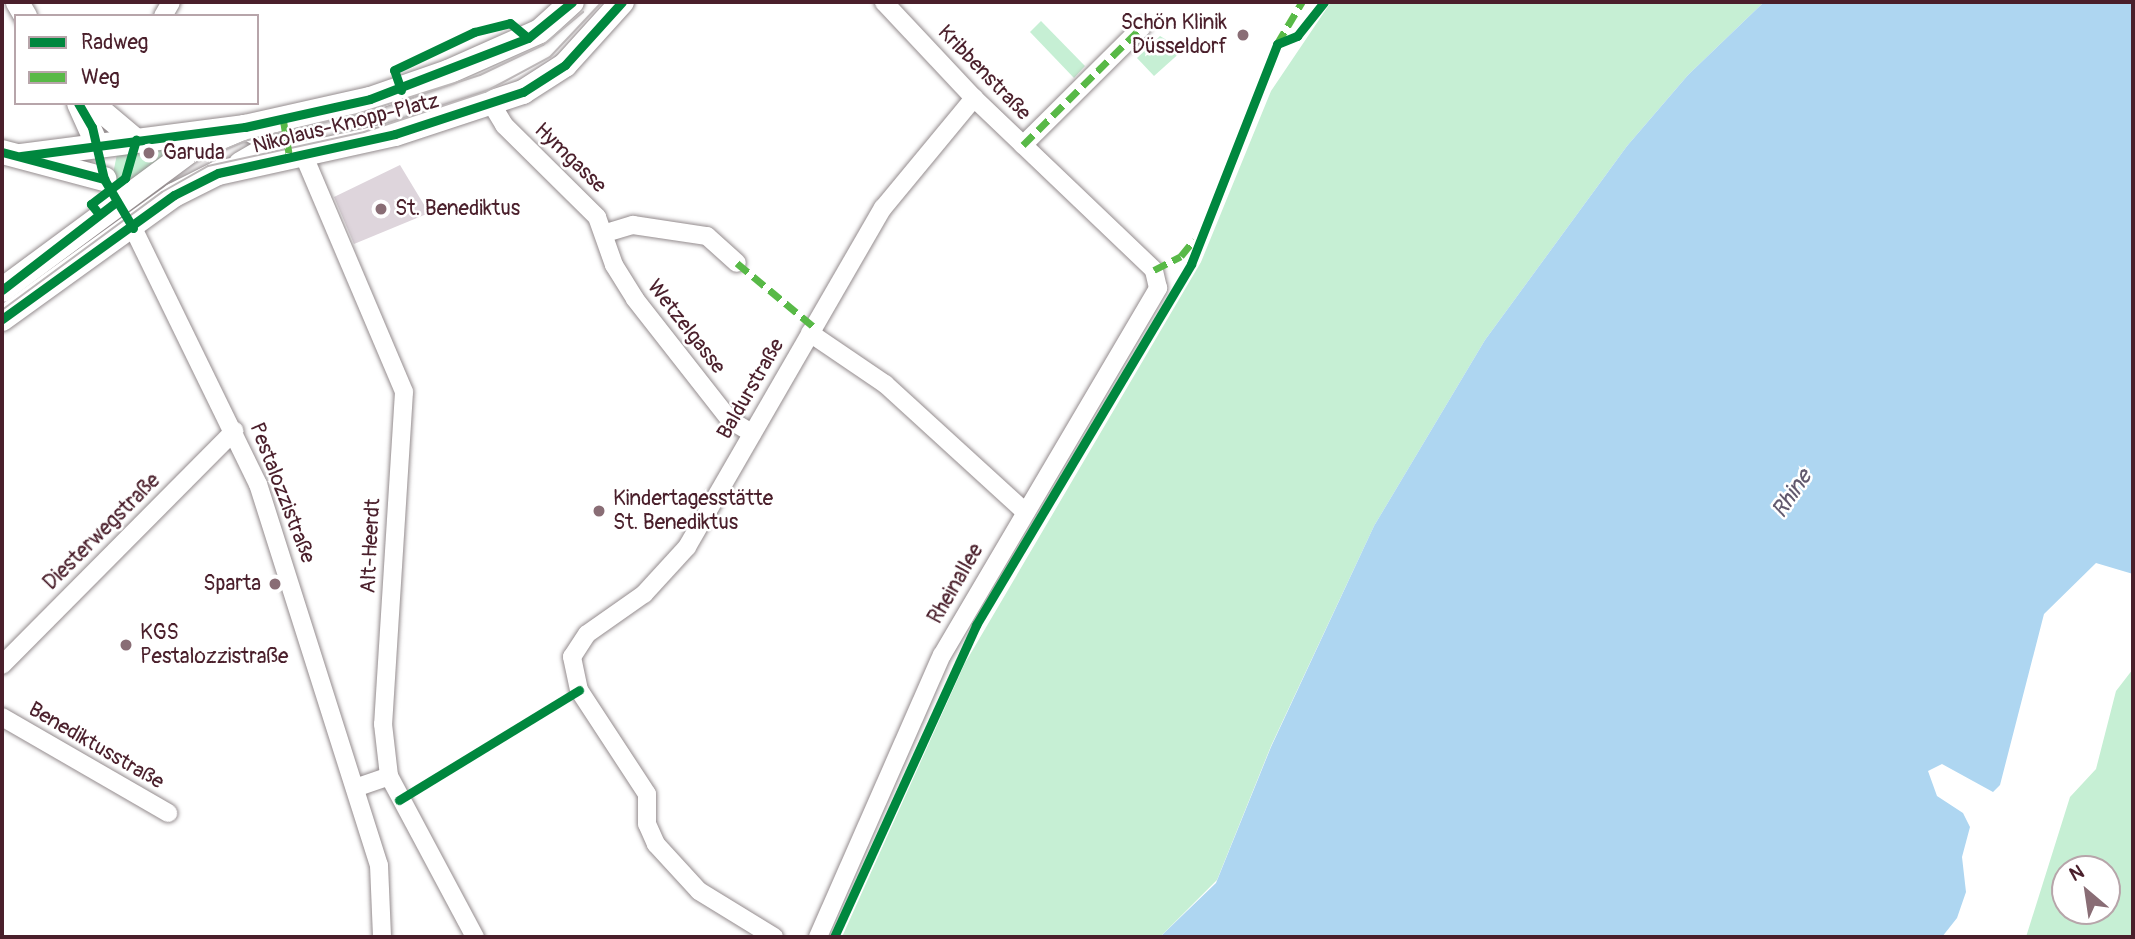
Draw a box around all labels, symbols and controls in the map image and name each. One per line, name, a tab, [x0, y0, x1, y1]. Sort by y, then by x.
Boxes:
place label: Schön Klinik Düsseldorf	[1121, 10, 1227, 60]
legend	[14, 14, 259, 105]
street label: Kribbenstraße	[932, 20, 1036, 126]
marker: Schön Klinik Düsseldorf	[1233, 25, 1253, 45]
text: Radweg	[81, 29, 148, 56]
text: Weg	[81, 64, 120, 91]
street label: Nikolaus-Knopp-Platz	[250, 89, 442, 159]
street label: Hymgasse	[529, 118, 611, 198]
place label: Garuda	[163, 140, 225, 166]
marker: Garuda	[141, 145, 157, 161]
place label: St. Benediktus	[395, 196, 520, 222]
marker: St. Benediktus	[373, 201, 389, 217]
street label: Wetzelgasse	[641, 275, 731, 379]
street label: Baldurstraße	[712, 334, 790, 444]
street label: Pestalozzistraße	[244, 419, 320, 567]
water label: Rhine	[1766, 464, 1818, 524]
street label: Diesterwegstraße	[38, 468, 166, 596]
place label: Kindertagesstätte St. Benediktus	[613, 486, 773, 536]
street label: Alt-Heerdt	[356, 498, 386, 594]
marker: Kindertagesstätte St. Benediktus	[591, 503, 607, 519]
street label: Rheinallee	[923, 539, 989, 629]
place label: Sparta	[203, 571, 261, 597]
marker: Sparta	[267, 576, 283, 592]
place label: KGS Pestalozzistraße	[140, 620, 288, 670]
marker: KGS Pestalozzistraße	[118, 637, 134, 653]
street label: Benediktusstraße	[24, 697, 168, 795]
north arrow	[2051, 855, 2121, 925]
text: N	[2065, 860, 2088, 887]

